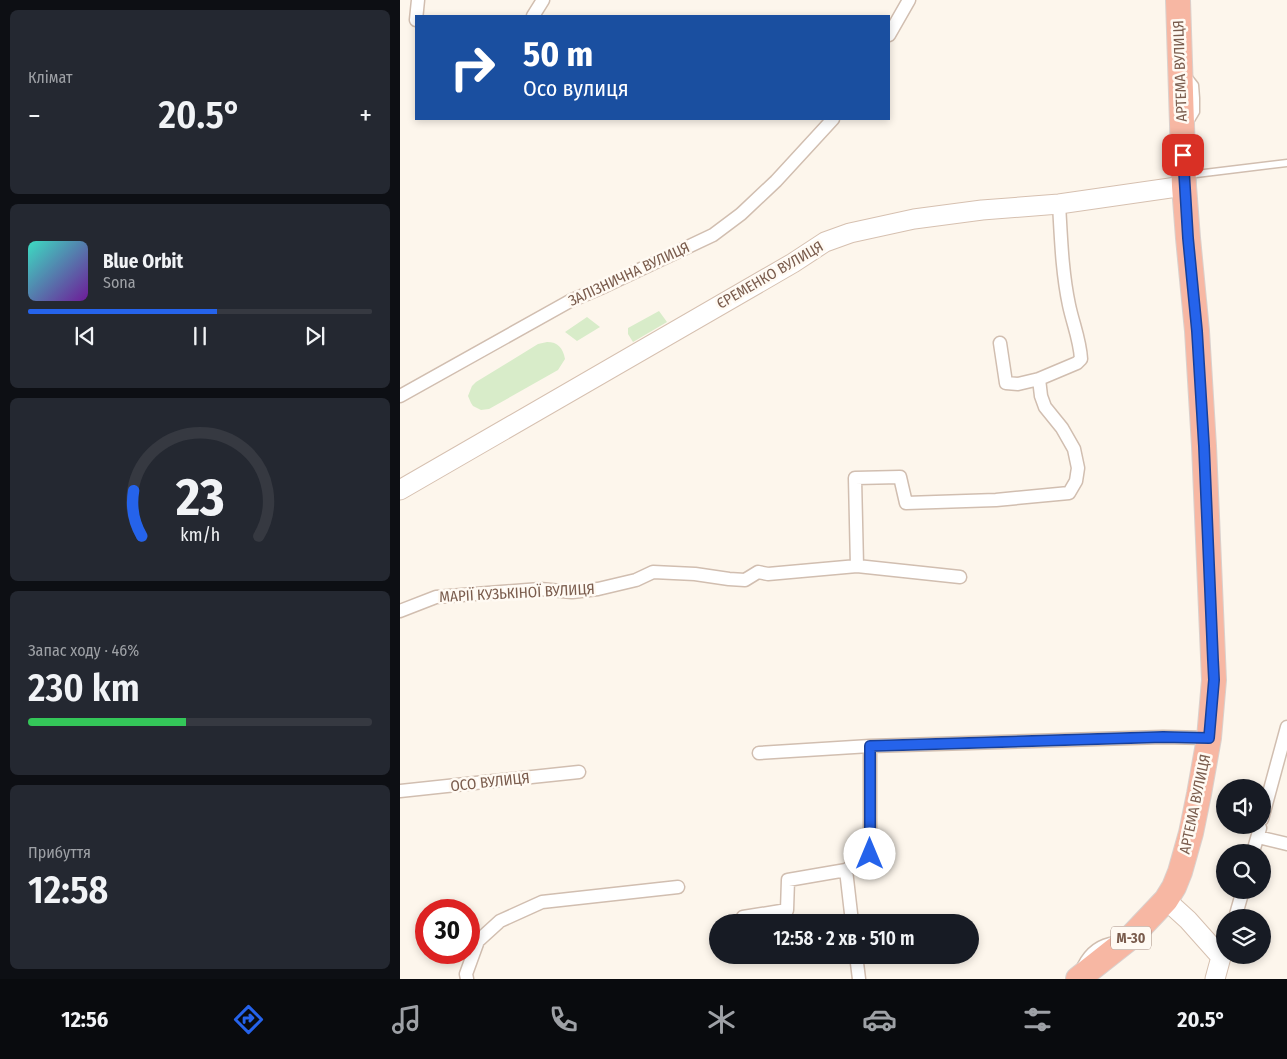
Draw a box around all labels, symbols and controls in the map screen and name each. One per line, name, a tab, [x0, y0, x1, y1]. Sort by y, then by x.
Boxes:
street label: АРТЕМА ВУЛИЦЯ	[1169, 20, 1191, 122]
text: 50 m	[523, 33, 593, 75]
icon: right	[440, 35, 505, 100]
text: Клімат	[28, 68, 73, 87]
text: Осо вулиця	[523, 75, 629, 102]
text: 20.5°	[159, 92, 241, 138]
text: −	[28, 99, 41, 132]
text: +	[359, 99, 372, 132]
pin	[1162, 134, 1204, 176]
icon: arrive	[1169, 141, 1197, 169]
street label: ЄРЕМЕНКО ВУЛИЦЯ	[714, 237, 826, 313]
street label: ЗАЛІЗНИЧНА ВУЛИЦЯ	[565, 238, 693, 310]
text: Blue Orbit	[103, 250, 183, 273]
text: Sona	[103, 273, 136, 292]
icon: previous	[71, 322, 99, 350]
icon: pause	[186, 322, 214, 350]
icon: next	[301, 322, 329, 350]
text: 23	[175, 466, 224, 529]
text: km/h	[180, 524, 220, 546]
street label: МАРІЇ КУЗЬКІНОЇ ВУЛИЦЯ	[439, 580, 595, 606]
text: Запас ходу · 46%	[28, 641, 139, 660]
text: 230 km	[28, 665, 140, 711]
street label: АРТЕМА ВУЛИЦЯ	[1176, 752, 1214, 856]
street label: ОСО ВУЛИЦЯ	[449, 769, 531, 795]
map controls	[1216, 779, 1271, 964]
button: sound	[1216, 779, 1271, 834]
position arrow	[843, 827, 895, 879]
text: Прибуття	[28, 843, 91, 862]
button: search	[1216, 844, 1271, 899]
text: 12:58	[28, 867, 108, 913]
speed limit sign: 30	[415, 899, 480, 964]
button: layers	[1216, 909, 1271, 964]
road number: М-30	[1111, 926, 1151, 950]
text: 12:58 · 2 хв · 510 m	[773, 927, 915, 950]
icon: directions	[231, 1002, 266, 1037]
icon: music	[389, 1002, 424, 1037]
icon: phone	[546, 1002, 581, 1037]
icon: climate	[704, 1002, 739, 1037]
icon: car	[862, 1002, 897, 1037]
icon: filters	[1020, 1002, 1055, 1037]
text: 12:56	[61, 1006, 108, 1033]
text: 20.5°	[1177, 1006, 1226, 1033]

